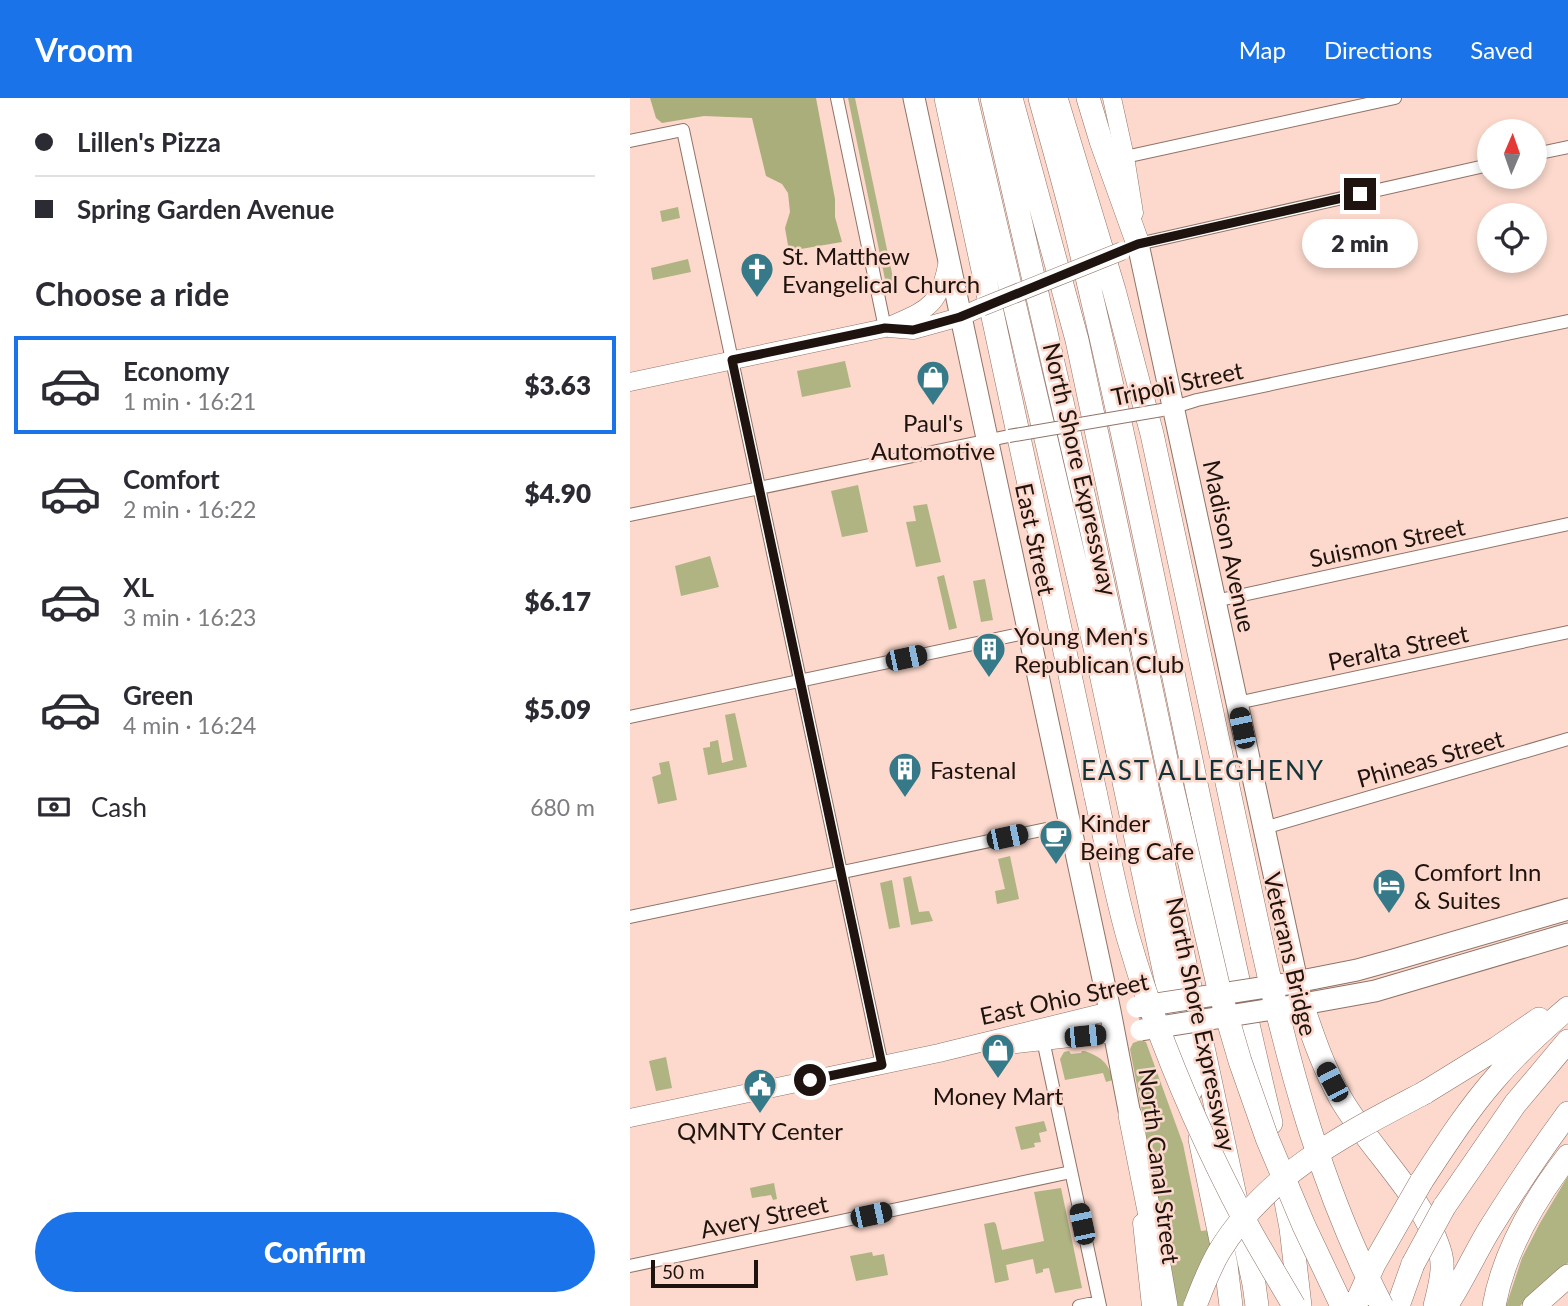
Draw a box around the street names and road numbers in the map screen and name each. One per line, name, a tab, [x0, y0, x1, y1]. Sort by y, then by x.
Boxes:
street label: North Shore Expressway	[1038, 340, 1124, 599]
street label: Tripoli Street	[1109, 355, 1246, 411]
street label: Madison Avenue	[1198, 457, 1262, 635]
street label: East Street	[1010, 480, 1062, 598]
street label: Suismon Street	[1307, 511, 1468, 573]
street label: Peralta Street	[1325, 618, 1471, 676]
street label: Phineas Street	[1353, 723, 1507, 793]
street label: Veterans Bridge	[1258, 869, 1324, 1039]
street label: North Shore Expressway	[1161, 894, 1243, 1154]
street label: East Ohio Street	[977, 966, 1151, 1030]
street label: North Canal Street	[1134, 1067, 1186, 1266]
street label: Avery Street	[697, 1188, 831, 1244]

